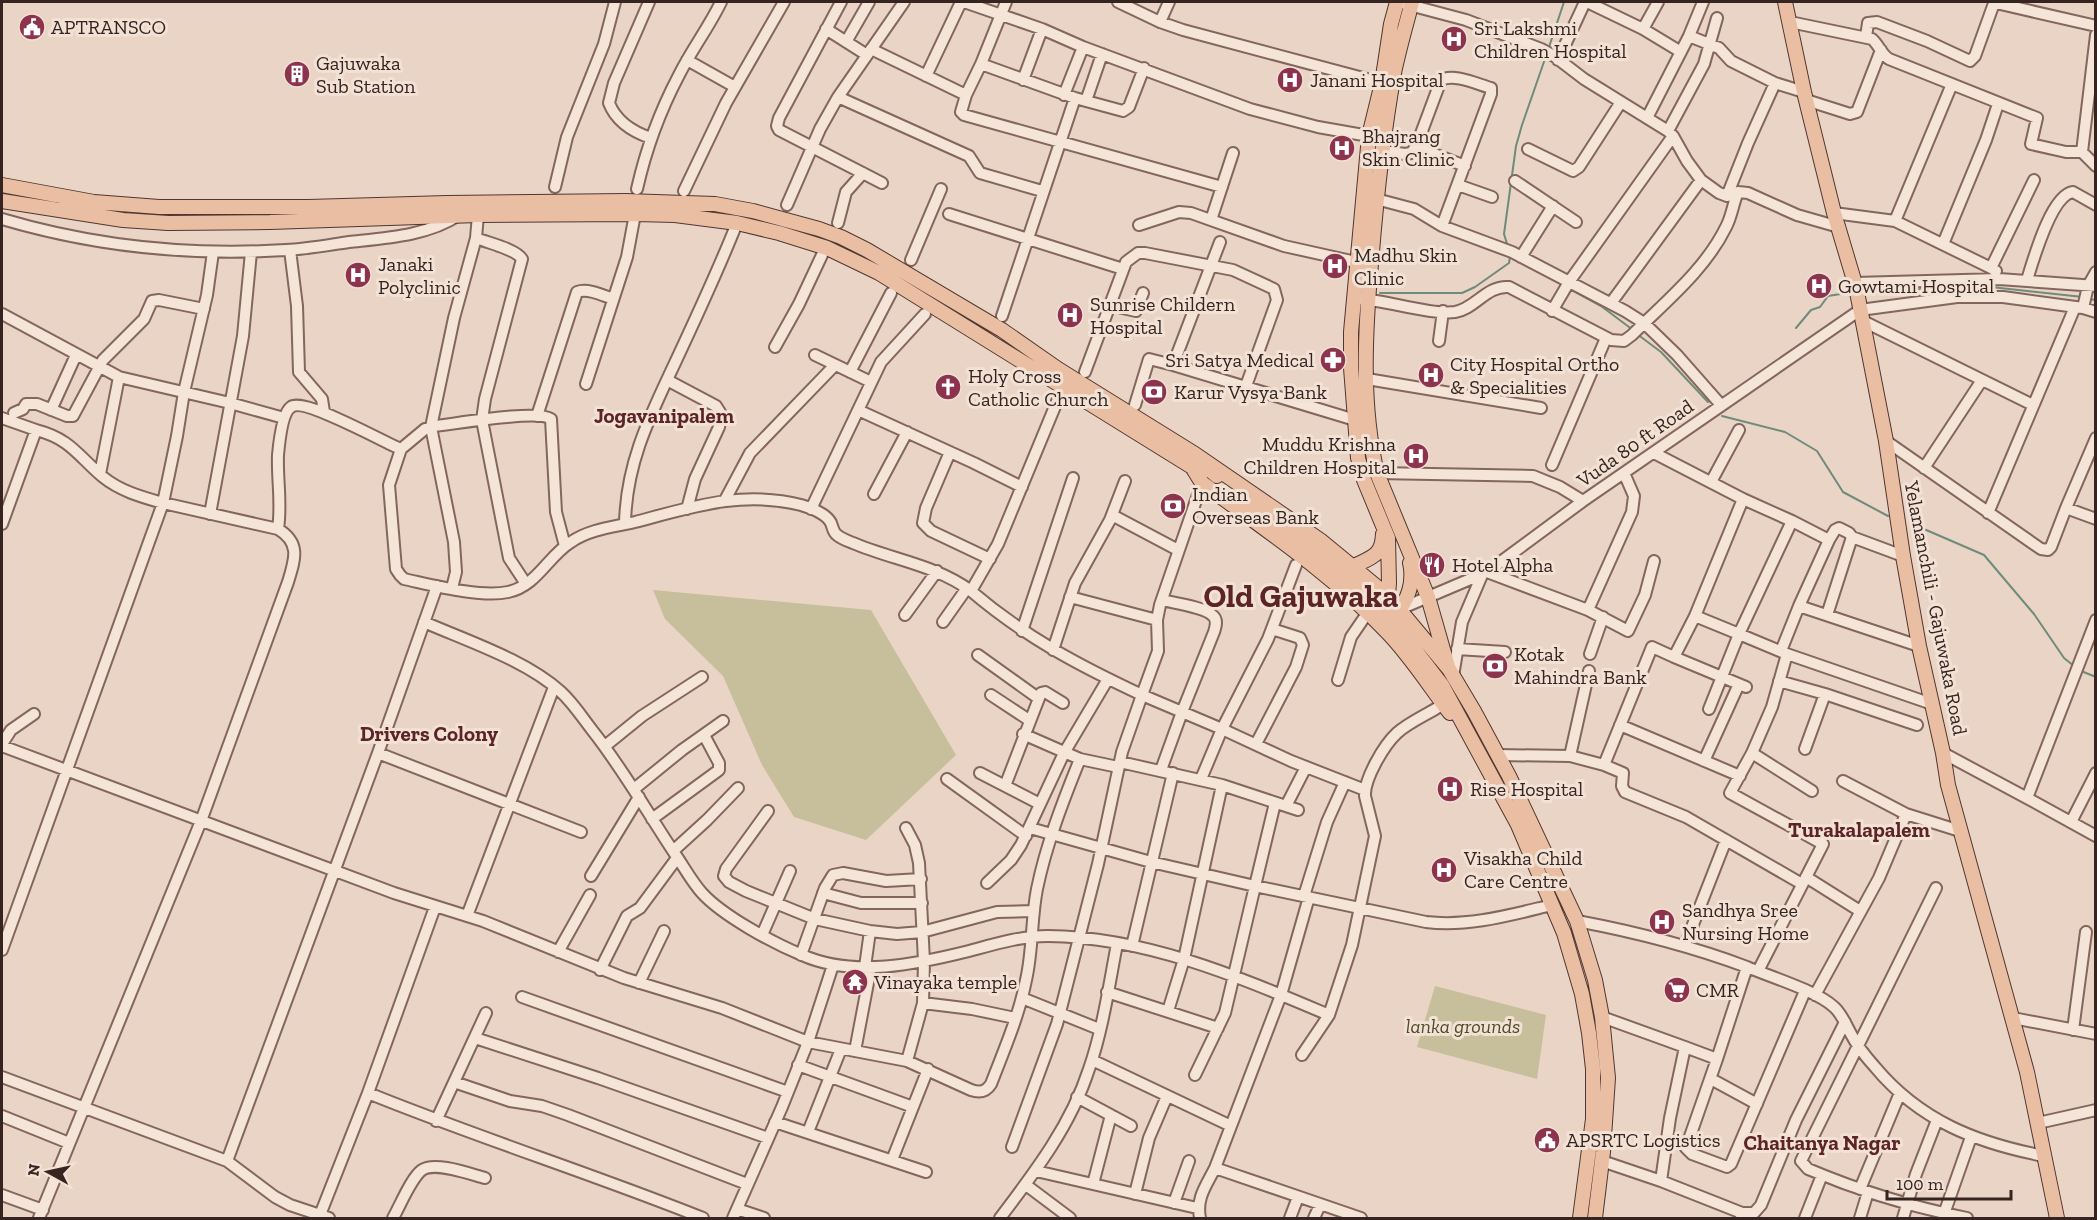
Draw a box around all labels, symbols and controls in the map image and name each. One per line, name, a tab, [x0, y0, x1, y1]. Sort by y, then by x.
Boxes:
public building icon: APTRANSCO	[17, 12, 47, 42]
place label: APTRANSCO	[51, 15, 166, 39]
place label: Sri Lakshmi Children Hospital	[1474, 16, 1626, 63]
hospital icon: Sri Lakshmi Children Hospital	[1439, 24, 1469, 54]
place label: Gajuwaka Sub Station	[316, 51, 416, 98]
building icon: Gajuwaka Sub Station	[282, 59, 312, 89]
hospital icon: Janani Hospital	[1275, 65, 1305, 95]
place label: Janani Hospital	[1310, 68, 1444, 92]
place label: Bhajrang Skin Clinic	[1362, 124, 1455, 171]
hospital icon: Bhajrang Skin Clinic	[1327, 133, 1357, 163]
place label: Madhu Skin Clinic	[1354, 243, 1458, 290]
hospital icon: Madhu Skin Clinic	[1320, 251, 1350, 281]
place label: Janaki Polyclinic	[378, 252, 461, 299]
hospital icon: Janaki Polyclinic	[343, 260, 373, 290]
hospital icon: Gowtami Hospital	[1804, 271, 1834, 301]
place label: Gowtami Hospital	[1838, 274, 1994, 298]
place label: Sunrise Childern Hospital	[1090, 292, 1236, 339]
hospital icon: Sunrise Childern Hospital	[1055, 300, 1085, 330]
pharmacy icon: Sri Satya Medical	[1318, 345, 1348, 375]
place label: Sri Satya Medical	[1165, 348, 1314, 372]
place label: City Hospital Ortho & Specialities	[1450, 352, 1619, 399]
hospital icon: City Hospital Ortho & Specialities	[1416, 360, 1446, 390]
place label: Holy Cross Catholic Church	[968, 364, 1109, 411]
church icon: Holy Cross Catholic Church	[933, 372, 963, 402]
bank icon: Karur Vysya Bank	[1139, 377, 1169, 407]
place label: Karur Vysya Bank	[1174, 380, 1327, 404]
street label: Vuda 80 ft Road	[1571, 394, 1698, 493]
district label: Jogavanipalem	[594, 403, 735, 428]
place label: Muddu Krishna Children Hospital	[1244, 432, 1396, 479]
hospital icon: Muddu Krishna Children Hospital	[1401, 441, 1431, 471]
street label: Yelamanchili - Gajuwaka Road	[1899, 478, 1972, 737]
place label: Indian Overseas Bank	[1192, 482, 1320, 529]
bank icon: Indian Overseas Bank	[1158, 491, 1188, 521]
restaurant icon: Hotel Alpha	[1417, 550, 1447, 580]
place label: Hotel Alpha	[1452, 553, 1553, 577]
district label: Old Gajuwaka	[1204, 577, 1398, 615]
place label: Kotak Mahindra Bank	[1514, 642, 1647, 689]
bank icon: Kotak Mahindra Bank	[1480, 651, 1510, 681]
district label: Drivers Colony	[360, 721, 498, 746]
hospital icon: Rise Hospital	[1435, 774, 1465, 804]
place label: Rise Hospital	[1470, 777, 1583, 801]
district label: Turakalapalem	[1788, 817, 1931, 842]
place label: Visakha Child Care Centre	[1463, 846, 1582, 893]
hospital icon: Visakha Child Care Centre	[1429, 855, 1459, 885]
place label: Sandhya Sree Nursing Home	[1682, 898, 1809, 945]
hospital icon: Sandhya Sree Nursing Home	[1647, 907, 1677, 937]
temple icon: Vinayaka temple	[840, 967, 870, 997]
place label: Vinayaka temple	[873, 970, 1017, 994]
supermarket icon: CMR	[1662, 975, 1692, 1005]
place label: CMR	[1696, 978, 1740, 1002]
park label: lanka grounds	[1406, 1014, 1520, 1038]
public building icon: APSRTC Logistics	[1532, 1125, 1562, 1155]
place label: APSRTC Logistics	[1566, 1128, 1721, 1152]
district label: Chaitanya Nagar	[1743, 1130, 1901, 1155]
north arrow	[18, 1142, 78, 1202]
text: N	[23, 1163, 44, 1177]
scale bar	[1887, 1163, 2012, 1201]
text: 100 m	[1896, 1173, 1944, 1195]

